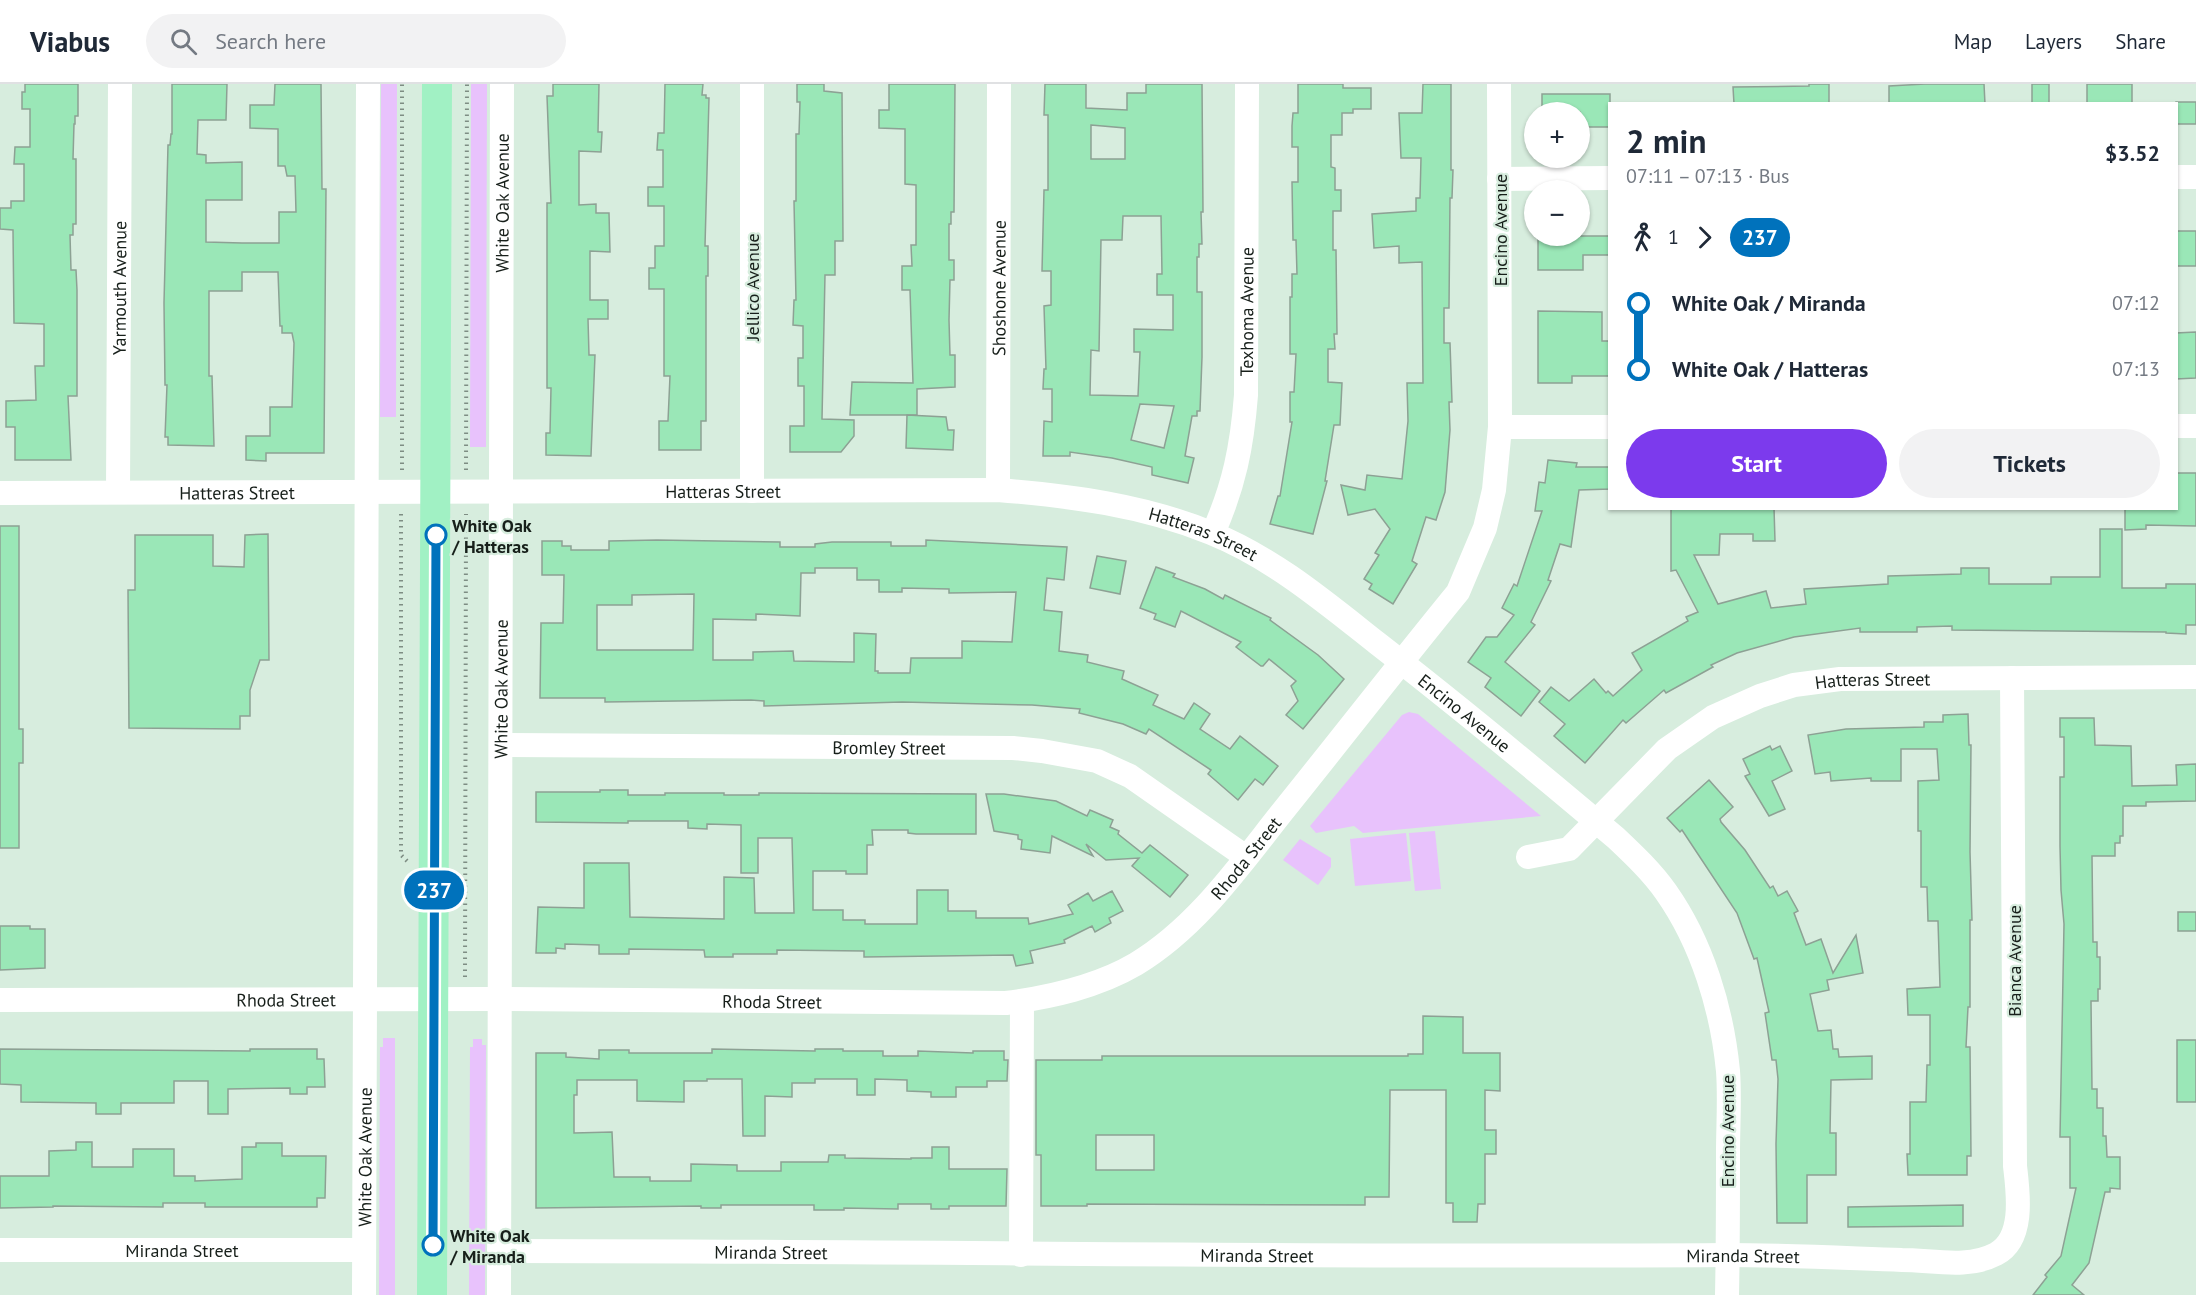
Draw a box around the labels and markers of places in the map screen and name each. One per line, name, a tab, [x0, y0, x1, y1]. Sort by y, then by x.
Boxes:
place label: White Oak / Hatteras	[451, 514, 532, 558]
marker: White Oak / Hatteras	[425, 524, 447, 546]
place label: White Oak / Miranda	[449, 1224, 530, 1268]
marker: White Oak / Miranda	[422, 1234, 444, 1256]

